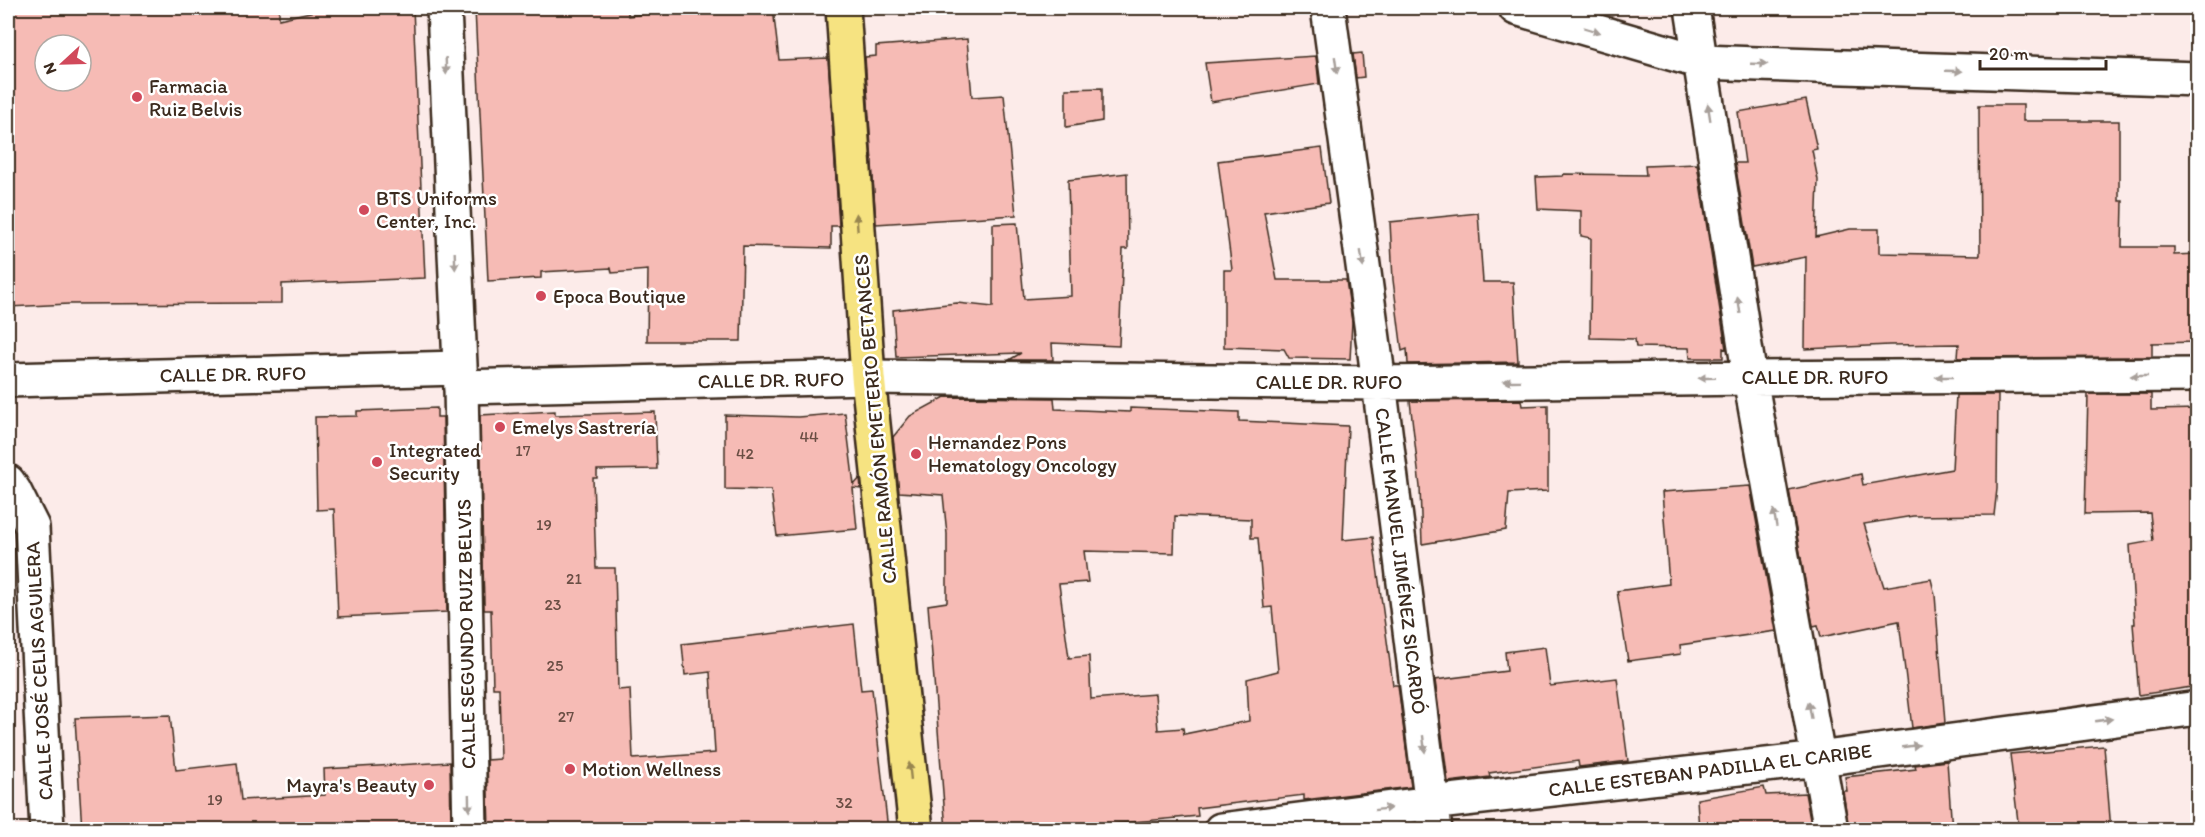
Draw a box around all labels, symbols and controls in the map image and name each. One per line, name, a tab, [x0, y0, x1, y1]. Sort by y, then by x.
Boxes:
one-way arrow	[1583, 26, 1601, 35]
north arrow	[33, 33, 93, 93]
scale bar	[1980, 33, 2106, 71]
text: 20 m	[1989, 43, 2029, 65]
one-way arrow	[442, 56, 451, 75]
one-way arrow	[1332, 56, 1341, 75]
text: N	[39, 60, 60, 77]
one-way arrow	[1750, 60, 1769, 69]
one-way arrow	[1945, 66, 1964, 76]
place label: Farmacia Ruiz Belvis	[149, 74, 242, 121]
marker: Farmacia Ruiz Belvis	[130, 90, 144, 104]
one-way arrow	[1704, 103, 1713, 122]
place label: BTS Uniforms Center, Inc.	[376, 186, 497, 233]
marker: BTS Uniforms Center, Inc.	[357, 203, 371, 217]
one-way arrow	[853, 212, 862, 231]
one-way arrow	[1358, 249, 1367, 268]
one-way arrow	[450, 251, 459, 270]
street label: CALLE RAMÓN EMETERIO BETANCES	[849, 253, 901, 585]
place label: Epoca Boutique	[553, 284, 686, 308]
marker: Epoca Boutique	[534, 289, 548, 303]
one-way arrow	[1734, 295, 1743, 314]
street label: CALLE DR. RUFO	[159, 361, 307, 387]
street label: CALLE DR. RUFO	[1742, 365, 1888, 389]
street label: CALLE DR. RUFO	[697, 367, 845, 393]
street label: CALLE DR. RUFO	[1256, 370, 1402, 394]
one-way arrow	[2130, 371, 2149, 381]
one-way arrow	[1935, 372, 1954, 382]
one-way arrow	[1698, 373, 1717, 383]
one-way arrow	[1503, 376, 1522, 386]
street label: CALLE MANUEL JIMÉNEZ SICARDÓ	[1370, 406, 1432, 716]
place label: Emelys Sastrería	[512, 415, 657, 439]
marker: Emelys Sastrería	[493, 420, 507, 434]
house number: 44	[799, 427, 819, 446]
place label: Hernandez Pons Hematology Oncology	[928, 430, 1117, 477]
place label: Integrated Security	[389, 438, 481, 485]
house number: 17	[515, 441, 531, 460]
house number: 42	[736, 444, 755, 463]
marker: Hernandez Pons Hematology Oncology	[909, 447, 923, 461]
marker: Integrated Security	[370, 455, 384, 469]
street label: CALLE SEGUNDO RUIZ BELVIS	[452, 499, 480, 769]
one-way arrow	[1771, 508, 1780, 527]
house number: 19	[536, 515, 552, 534]
street label: CALLE JOSÉ CELIS AGUILERA	[20, 541, 58, 801]
house number: 21	[566, 569, 582, 588]
house number: 23	[544, 595, 562, 614]
house number: 25	[547, 656, 563, 675]
one-way arrow	[1805, 700, 1814, 719]
house number: 27	[558, 707, 574, 726]
one-way arrow	[2095, 716, 2114, 725]
one-way arrow	[1419, 734, 1429, 753]
street label: CALLE ESTEBAN PADILLA EL CARIBE	[1547, 738, 1873, 802]
one-way arrow	[1901, 742, 1920, 751]
place label: Motion Wellness	[582, 757, 721, 781]
marker: Motion Wellness	[563, 762, 577, 776]
one-way arrow	[905, 762, 915, 781]
place label: Mayra's Beauty	[286, 773, 418, 797]
marker: Mayra's Beauty	[422, 778, 436, 792]
house number: 19	[207, 790, 223, 809]
one-way arrow	[464, 793, 474, 812]
house number: 32	[835, 793, 853, 812]
one-way arrow	[1374, 804, 1393, 813]

